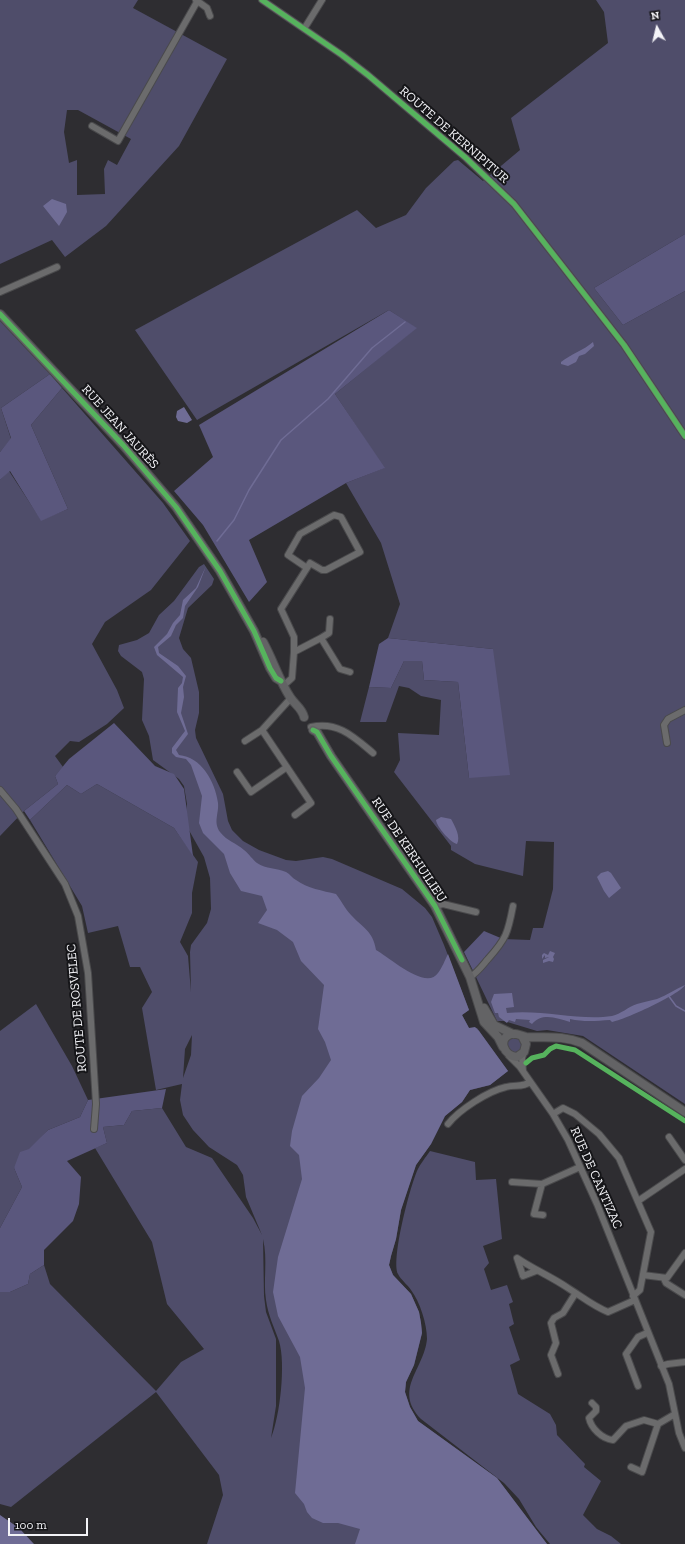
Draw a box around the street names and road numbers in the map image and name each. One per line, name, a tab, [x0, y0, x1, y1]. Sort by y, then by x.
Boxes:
street label: ROUTE DE KERNIPITUR	[396, 83, 512, 187]
street label: RUE JEAN JAURÈS	[78, 382, 162, 472]
street label: RUE DE KERHUILIEU	[368, 795, 450, 905]
street label: ROUTE DE ROSVELEC	[64, 943, 90, 1073]
street label: RUE DE CANTIZAC	[566, 1125, 626, 1231]

